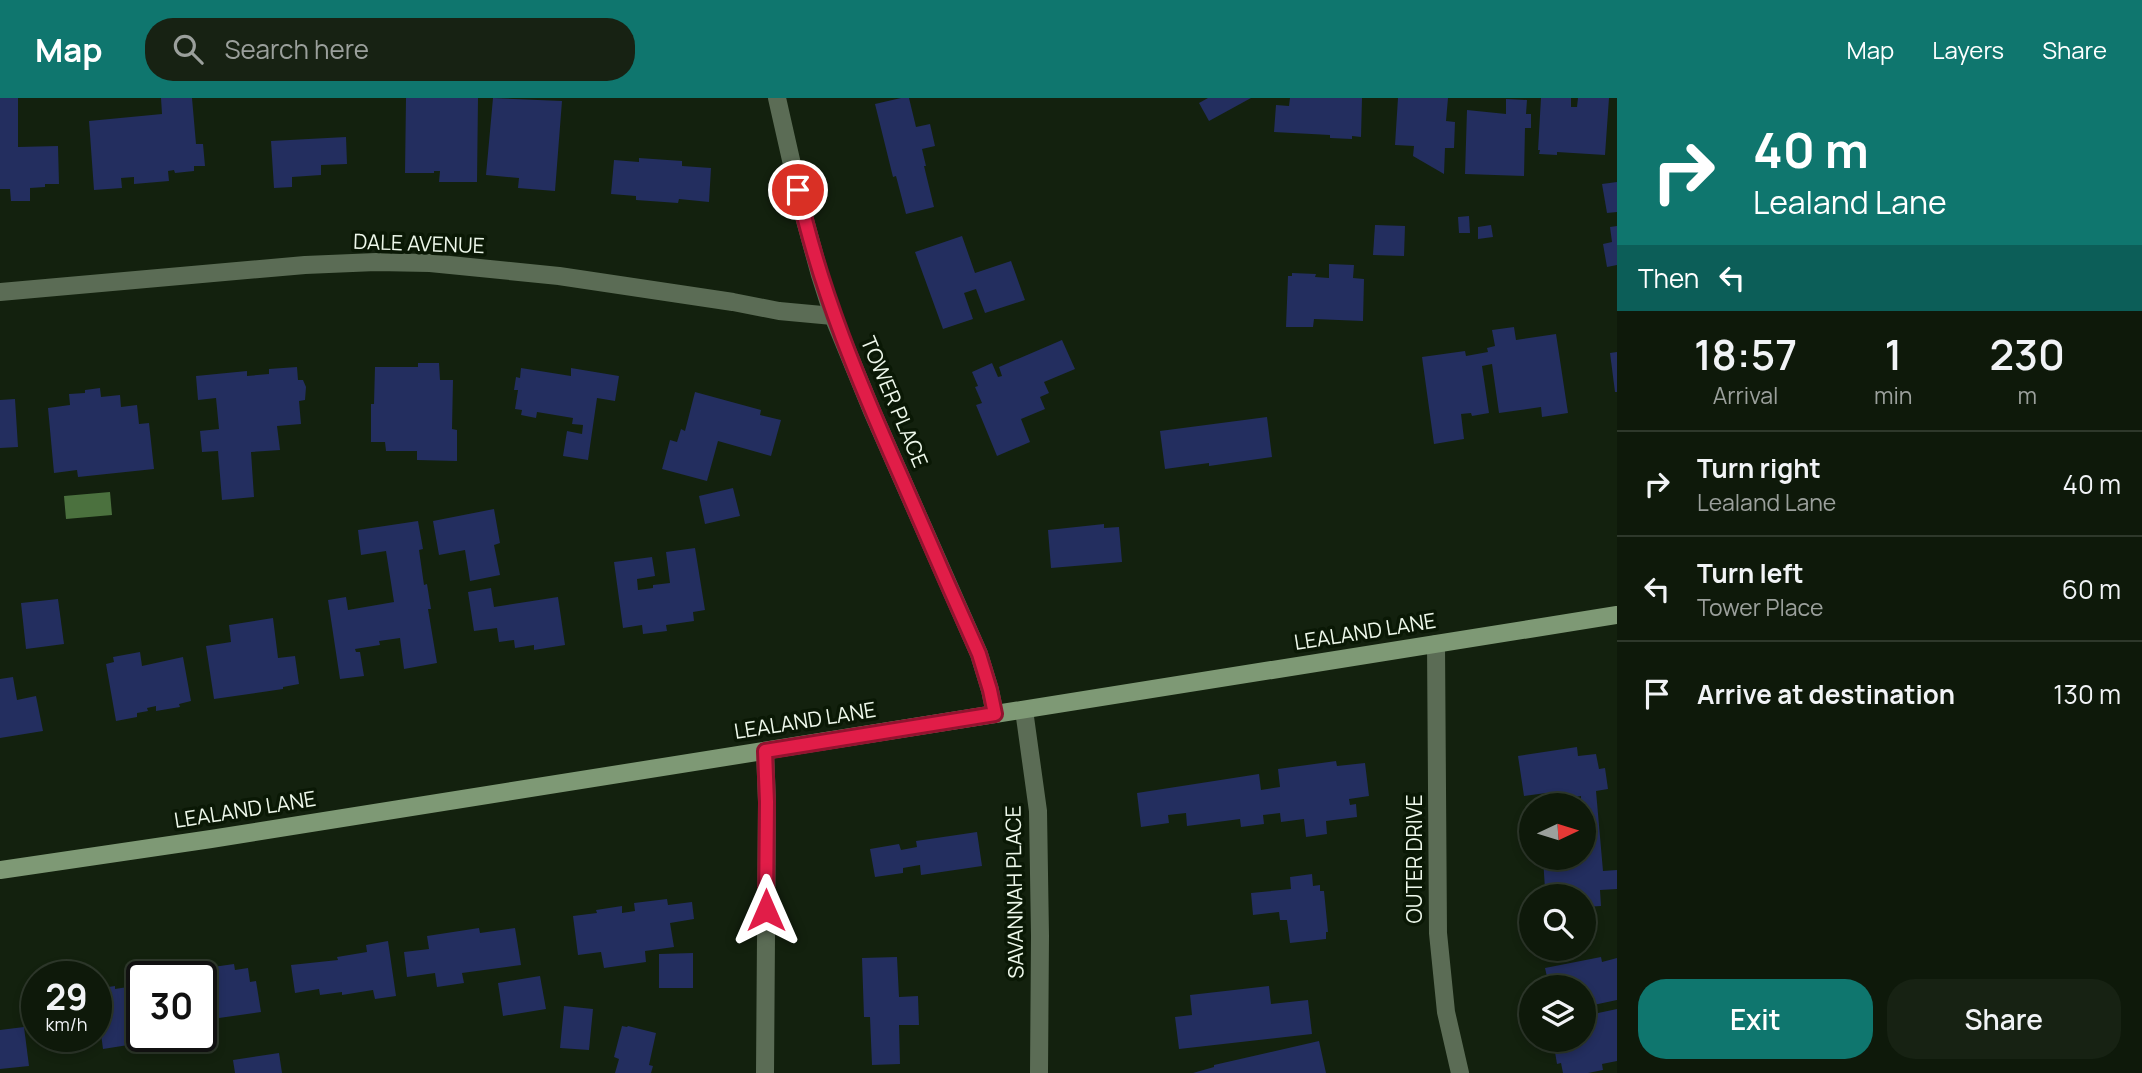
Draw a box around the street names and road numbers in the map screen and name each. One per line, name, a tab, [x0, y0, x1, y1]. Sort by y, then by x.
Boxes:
street label: DALE AVENUE	[353, 227, 485, 259]
street label: TOWER PLACE	[855, 332, 935, 471]
street label: LEALAND LANE	[1292, 606, 1438, 656]
street label: LEALAND LANE	[732, 695, 878, 745]
street label: LEALAND LANE	[172, 784, 318, 834]
street label: OUTER DRIVE	[1400, 795, 1428, 923]
street label: SAVANNAH PLACE	[998, 805, 1030, 979]

